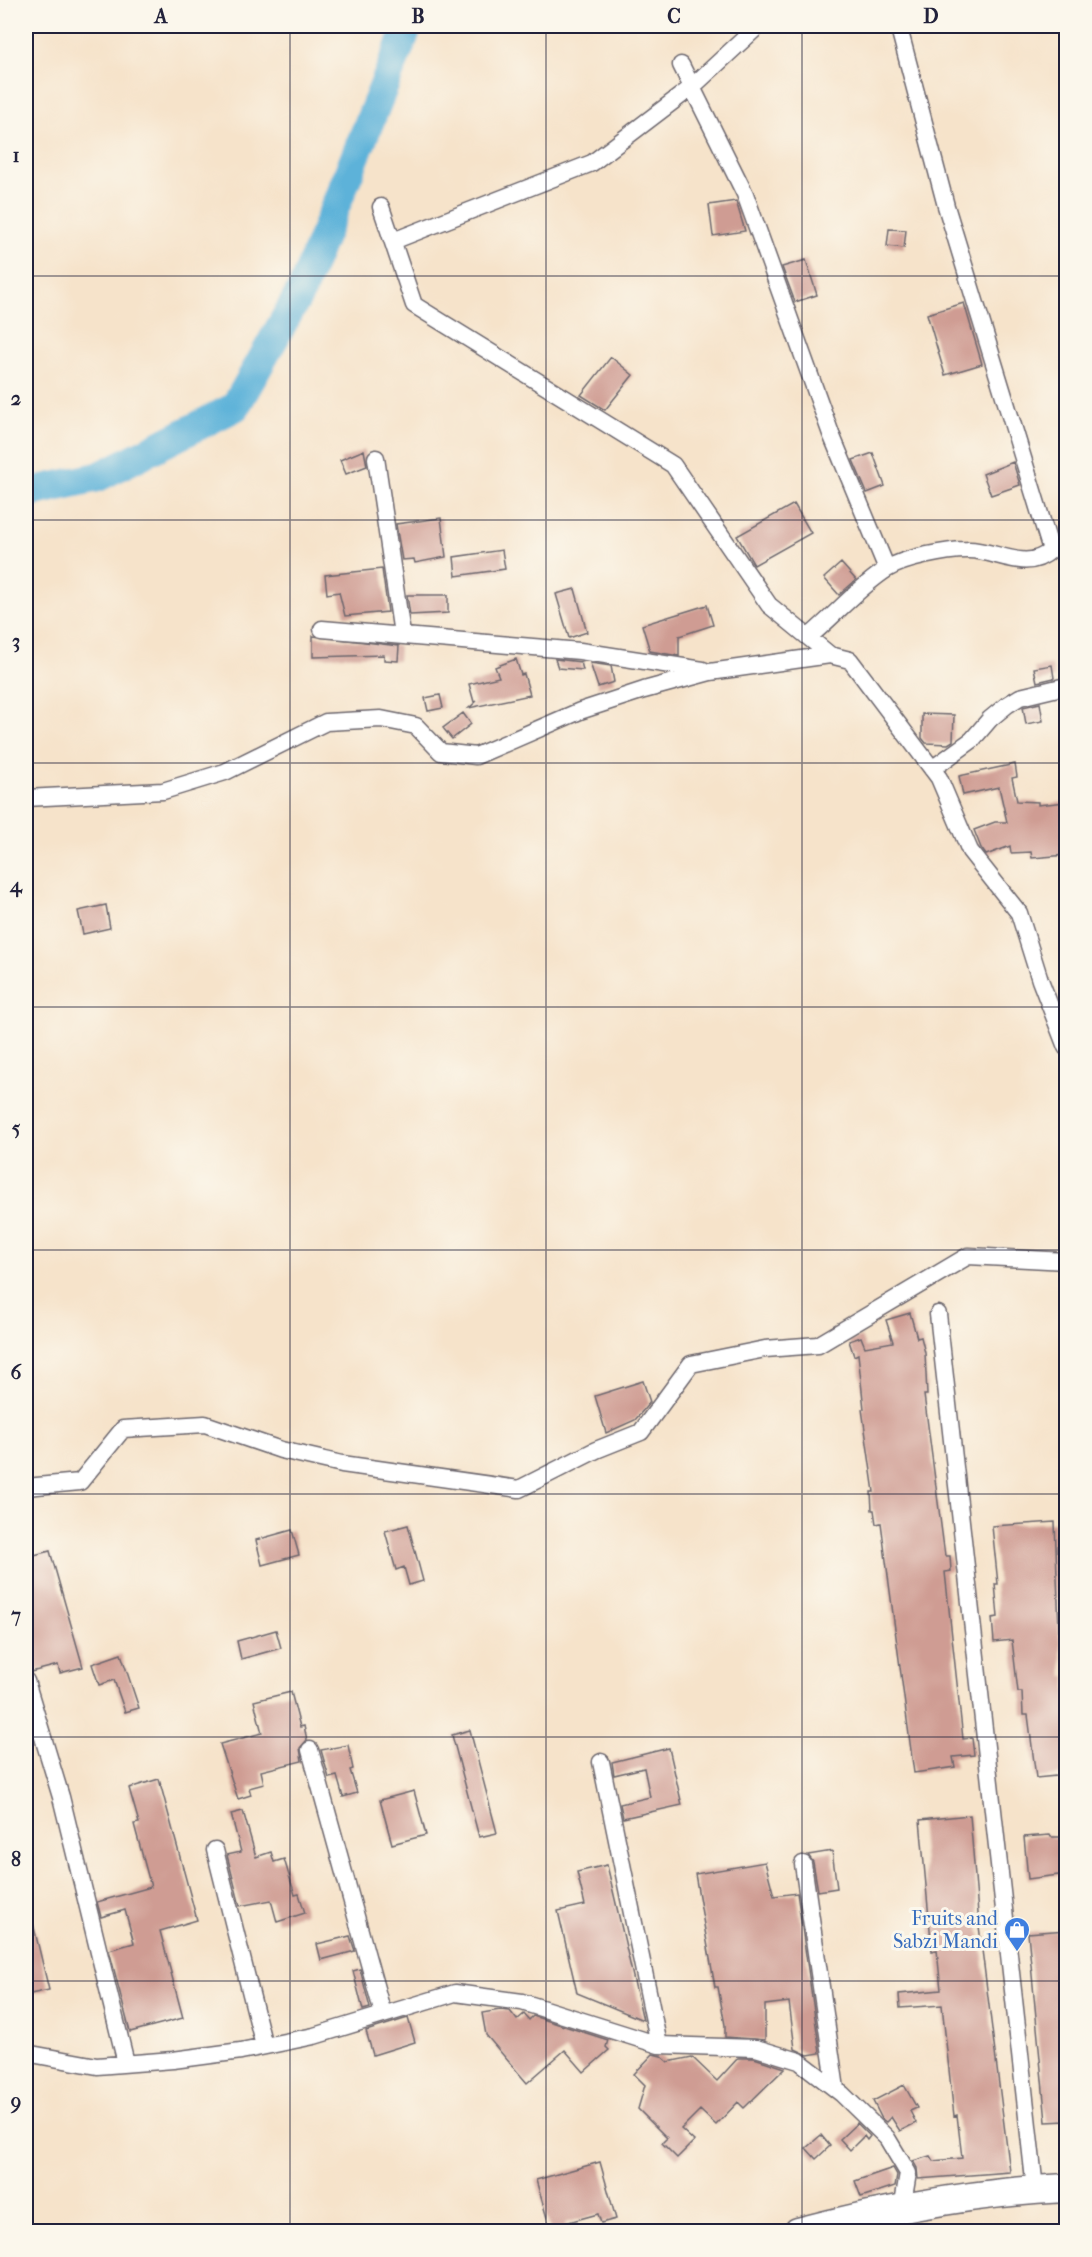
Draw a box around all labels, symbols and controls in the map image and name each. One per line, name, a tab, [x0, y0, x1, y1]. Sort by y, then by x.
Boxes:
text: A	[153, 5, 169, 28]
text: B	[411, 5, 425, 28]
text: C	[667, 5, 681, 28]
text: D	[923, 5, 939, 28]
text: 1	[12, 144, 20, 167]
text: 2	[11, 387, 21, 410]
text: 3	[12, 630, 20, 653]
text: 4	[9, 874, 23, 898]
text: 5	[12, 1117, 21, 1140]
text: 6	[11, 1361, 23, 1384]
text: 7	[10, 1604, 21, 1627]
text: 8	[11, 1848, 21, 1871]
place label: Fruits and Sabzi Mandi	[893, 1907, 999, 1953]
shop icon: Fruits and Sabzi Mandi	[1002, 1915, 1032, 1953]
text: 9	[10, 2091, 21, 2114]

